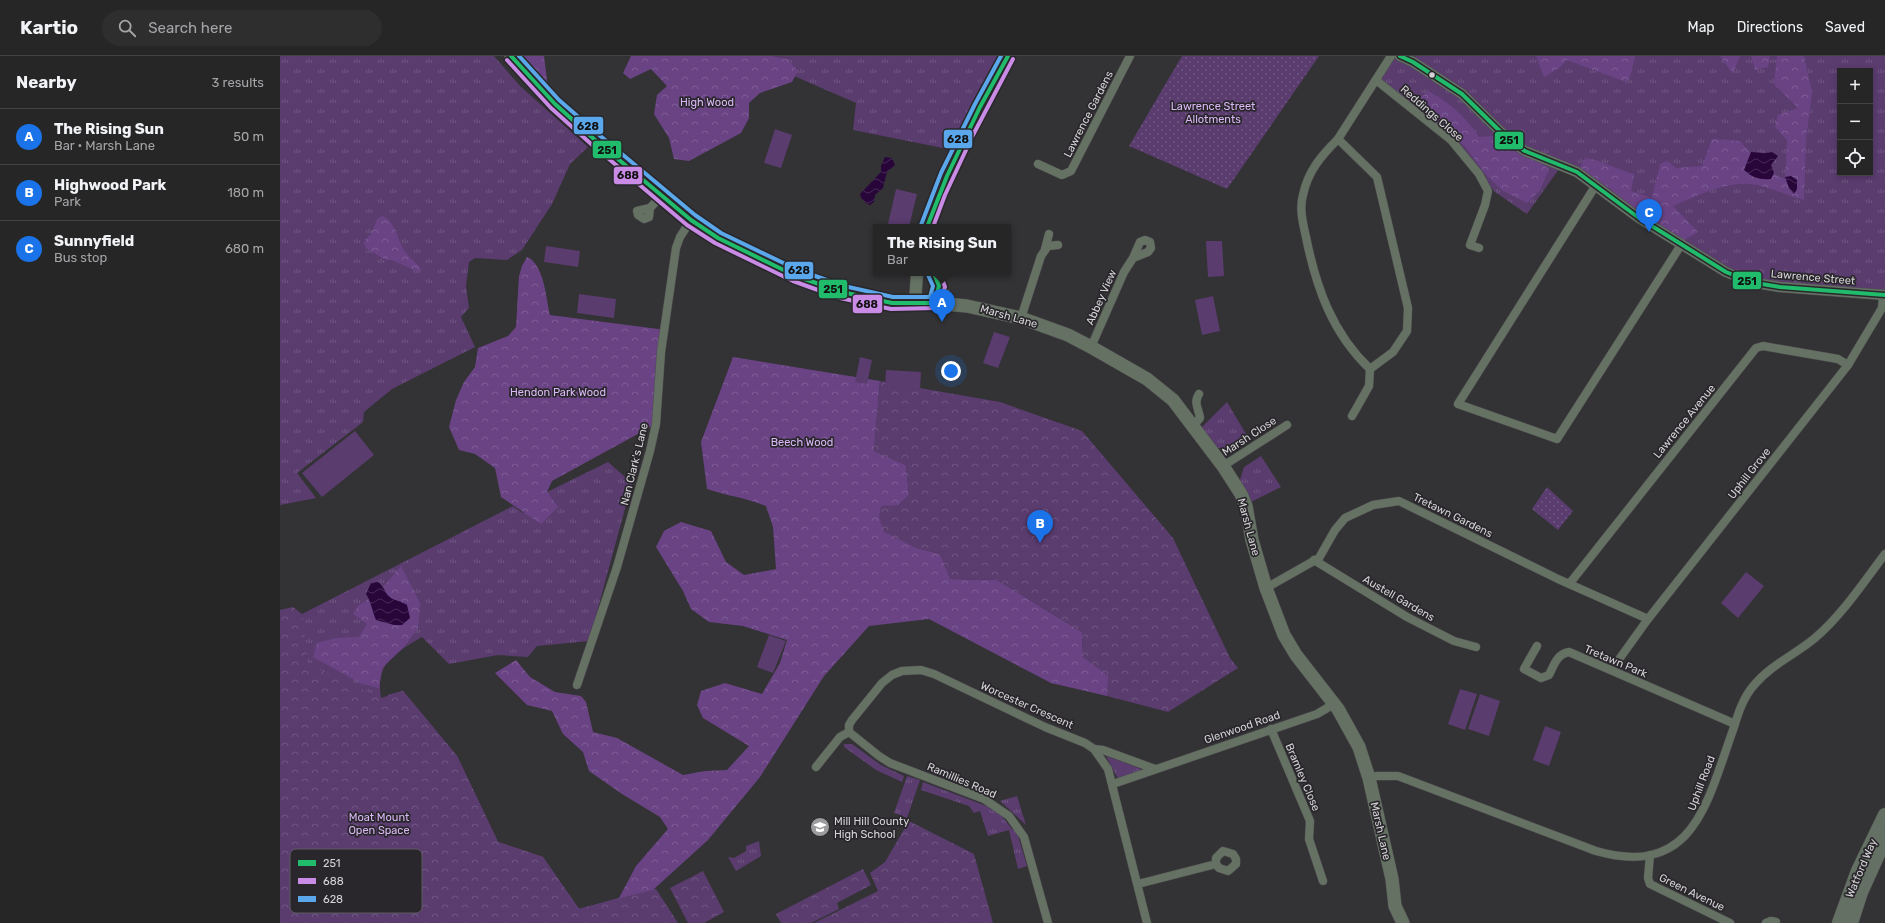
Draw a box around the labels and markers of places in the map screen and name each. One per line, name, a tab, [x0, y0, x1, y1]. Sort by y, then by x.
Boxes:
unlabelled marker	[1427, 70, 1437, 80]
pin: C	[1636, 199, 1662, 232]
pin: A	[929, 289, 955, 322]
pin: B	[1027, 510, 1053, 543]
place label: Mill Hill County High School	[834, 815, 909, 841]
school or university icon: Mill Hill County High School	[809, 816, 831, 838]

